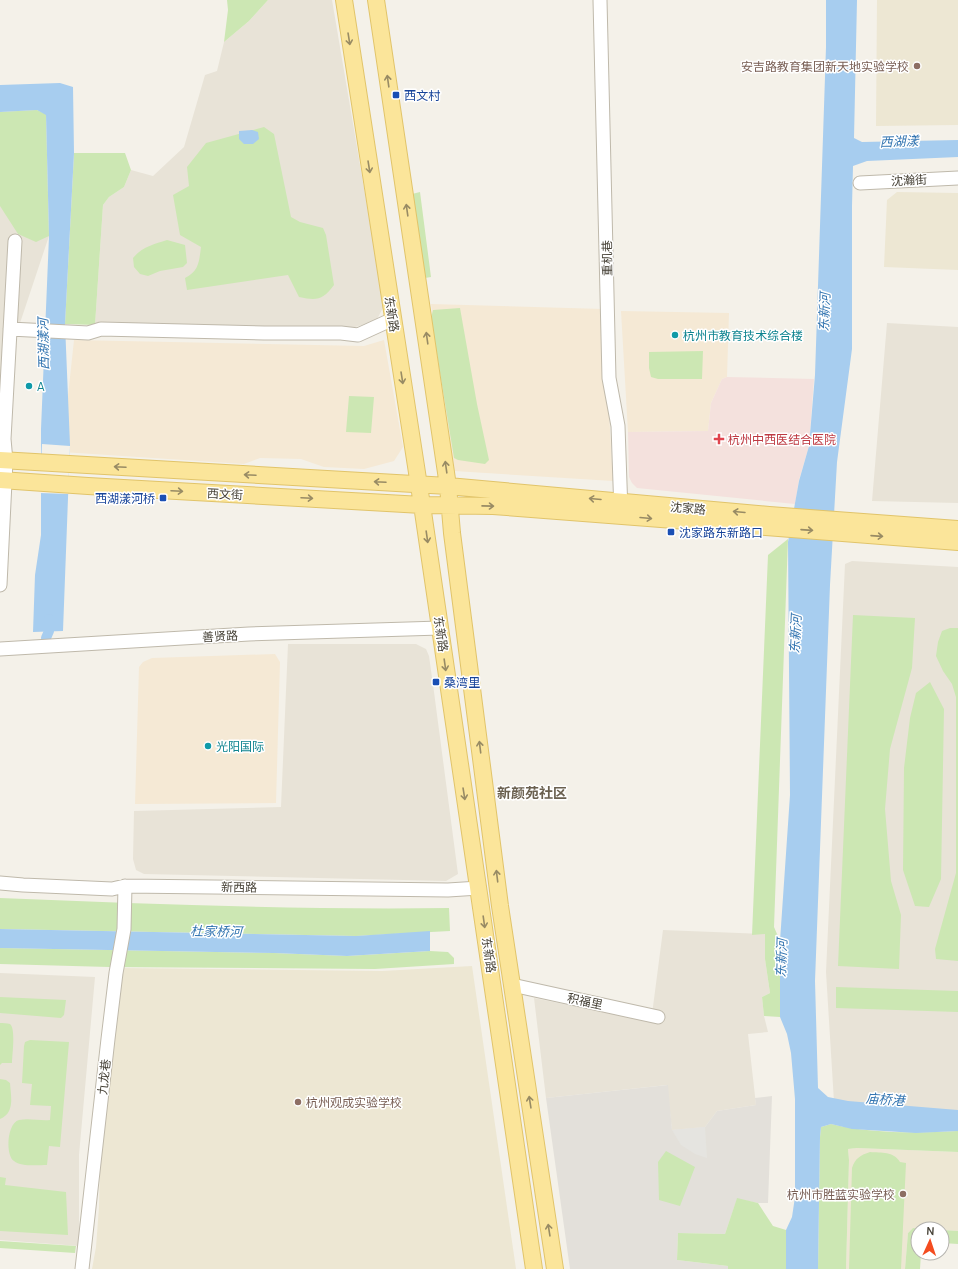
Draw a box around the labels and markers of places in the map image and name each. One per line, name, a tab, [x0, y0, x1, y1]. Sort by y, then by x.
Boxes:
place label: 安吉路教育集团新天地实验学校	[741, 58, 909, 75]
marker: 安吉路教育集团新天地实验学校	[912, 61, 922, 71]
place label: 西文村	[404, 87, 441, 104]
marker: 西文村	[391, 90, 401, 100]
place label: 杭州市教育技术综合楼	[683, 327, 803, 344]
marker: 杭州市教育技术综合楼	[670, 330, 680, 340]
place label: A	[37, 378, 45, 395]
marker: A	[24, 381, 34, 391]
place label: 杭州中西医结合医院	[728, 431, 836, 448]
marker: 杭州中西医结合医院	[713, 433, 725, 445]
place label: 西湖漾河桥	[95, 490, 155, 507]
marker: 西湖漾河桥	[158, 493, 168, 503]
place label: 沈家路东新路口	[679, 524, 763, 541]
marker: 沈家路东新路口	[666, 527, 676, 537]
place label: 桑湾里	[444, 674, 480, 691]
marker: 桑湾里	[431, 677, 441, 687]
place label: 光阳国际	[216, 738, 264, 755]
marker: 光阳国际	[203, 741, 213, 751]
place label: 杭州观成实验学校	[306, 1094, 402, 1111]
marker: 杭州观成实验学校	[293, 1097, 303, 1107]
place label: 杭州市胜蓝实验学校	[787, 1186, 895, 1203]
marker: 杭州市胜蓝实验学校	[898, 1189, 908, 1199]

